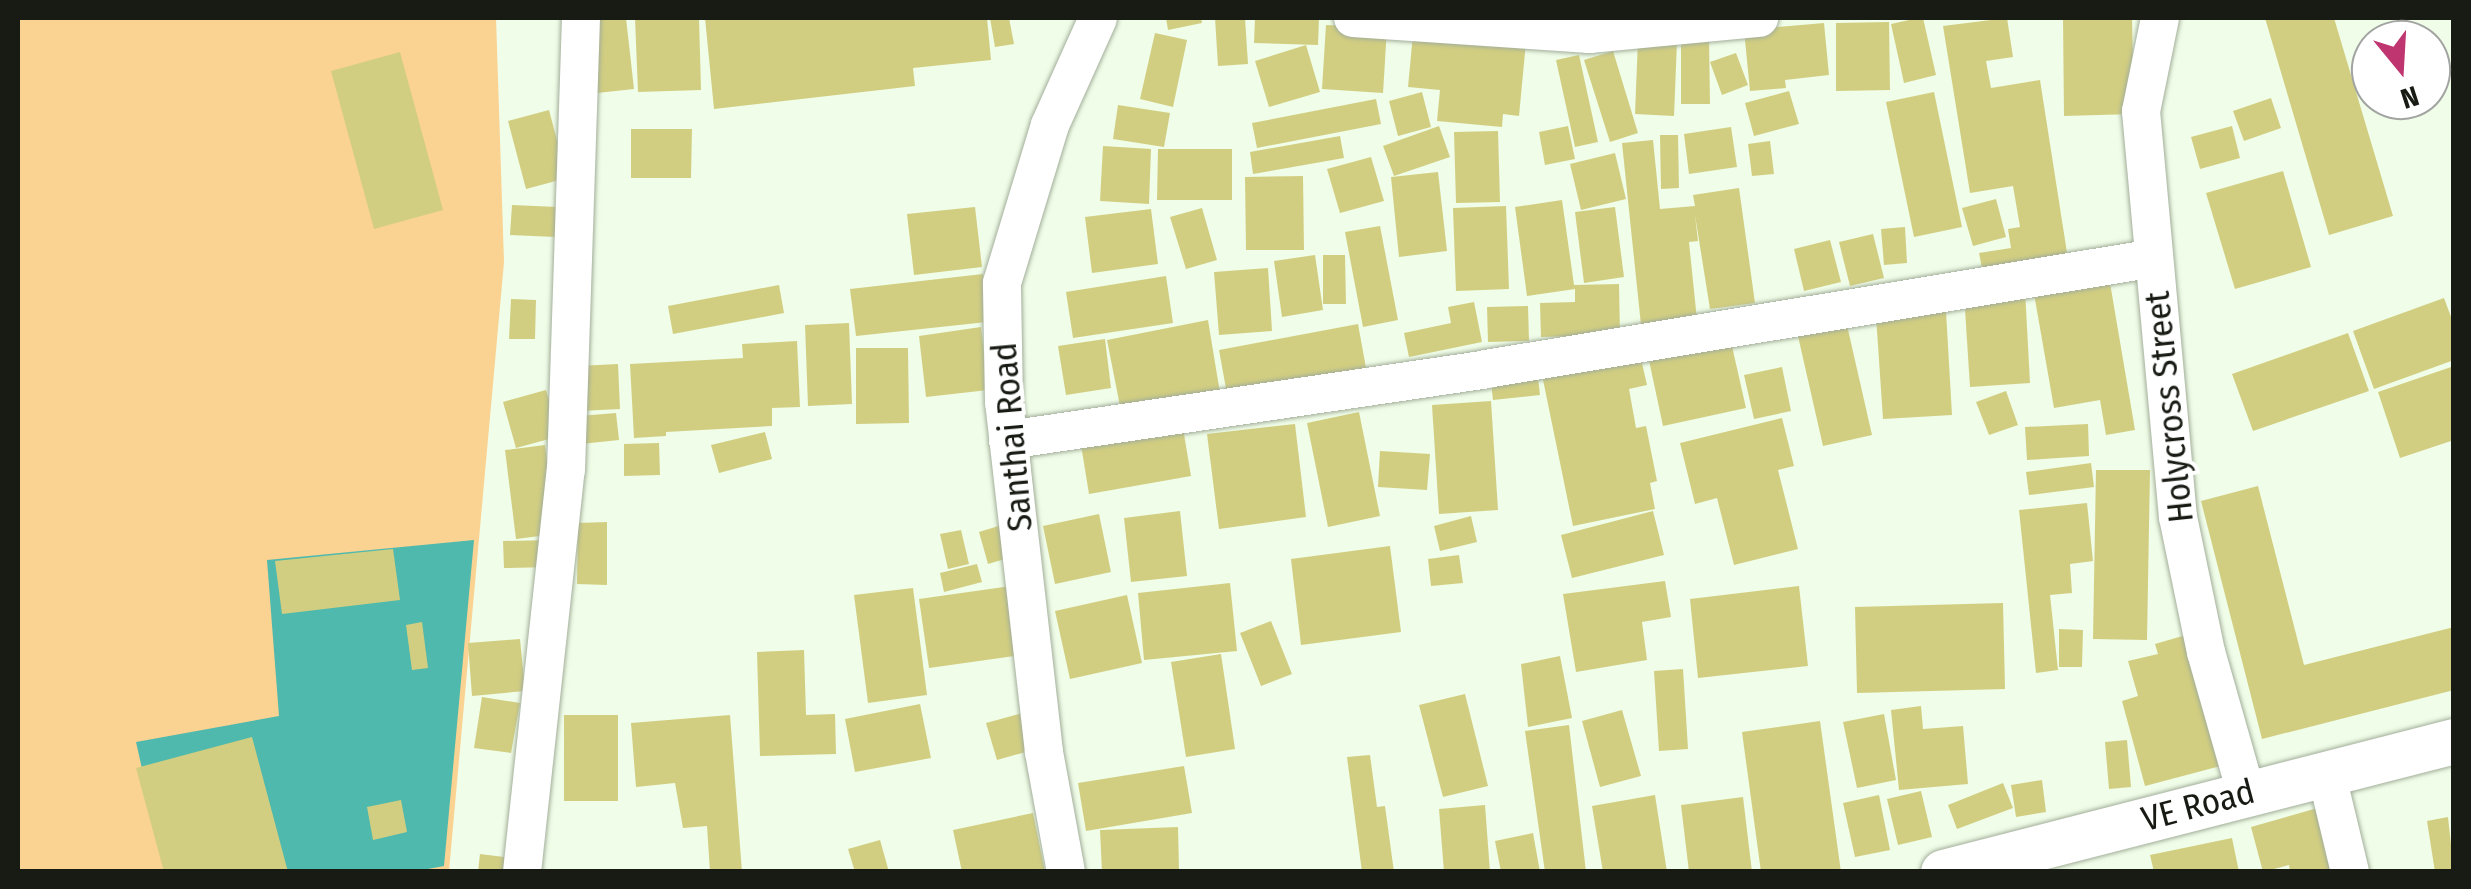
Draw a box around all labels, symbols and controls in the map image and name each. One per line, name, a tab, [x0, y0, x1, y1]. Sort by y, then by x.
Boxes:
north arrow	[2351, 20, 2451, 120]
text: N	[2397, 79, 2423, 115]
street label: Holycross Street	[2136, 289, 2202, 525]
street label: Santhai Road	[983, 341, 1041, 533]
street label: VE Road	[2137, 770, 2259, 840]

